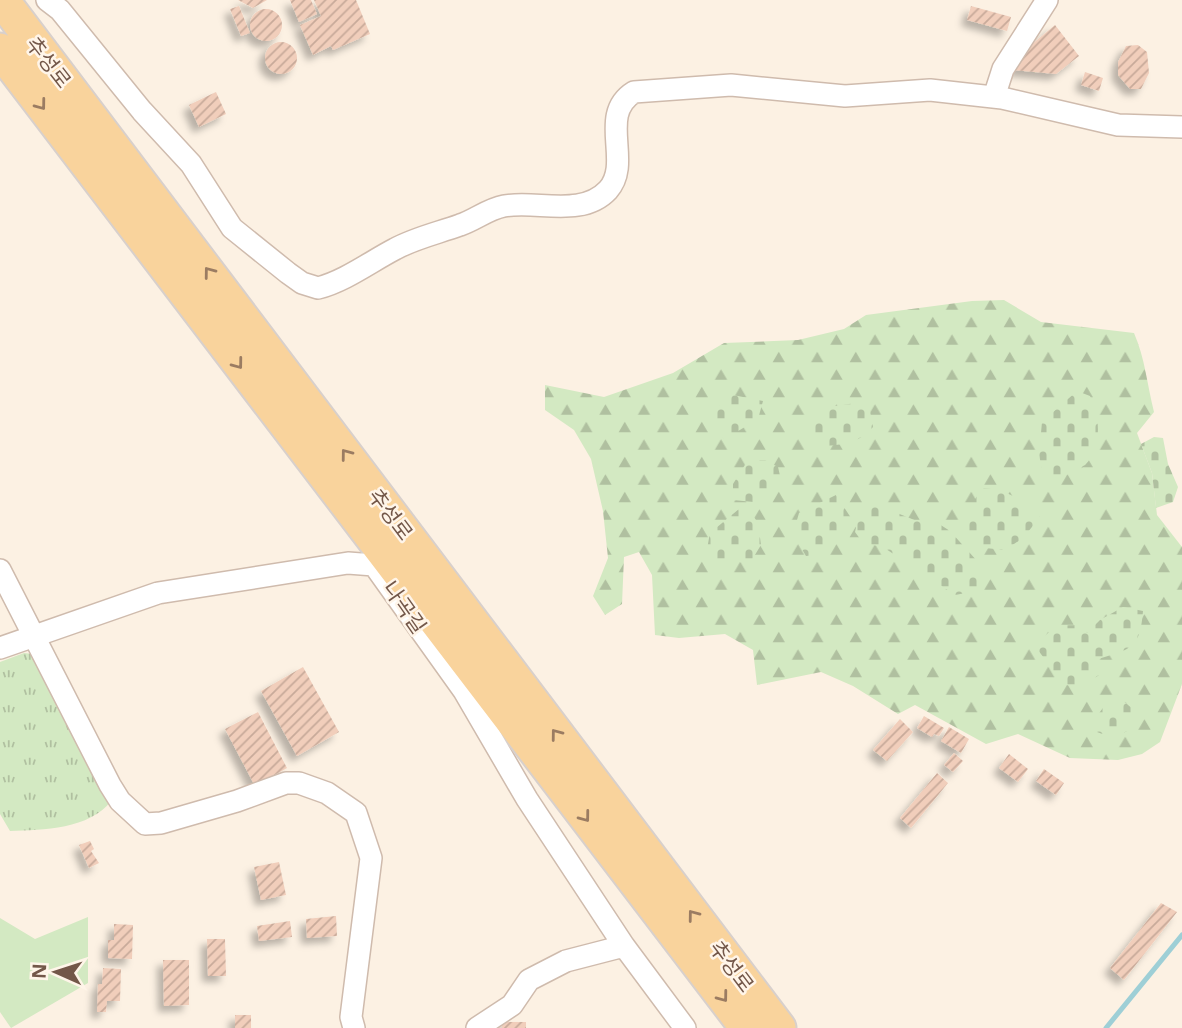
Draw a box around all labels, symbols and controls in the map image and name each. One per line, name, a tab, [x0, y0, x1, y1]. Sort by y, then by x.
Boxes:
street label: 추성로	[20, 31, 78, 93]
one-way arrow	[33, 97, 46, 109]
one-way arrow	[205, 267, 217, 280]
one-way arrow	[229, 356, 242, 369]
one-way arrow	[341, 449, 354, 462]
street label: 추성로	[362, 482, 420, 546]
street label: 나곡길	[377, 575, 433, 639]
one-way arrow	[551, 729, 564, 741]
one-way arrow	[576, 809, 589, 821]
one-way arrow	[689, 910, 702, 923]
street label: 추성로	[703, 934, 761, 998]
north arrow	[21, 937, 91, 1007]
text: N	[26, 963, 52, 980]
one-way arrow	[715, 990, 728, 1002]

